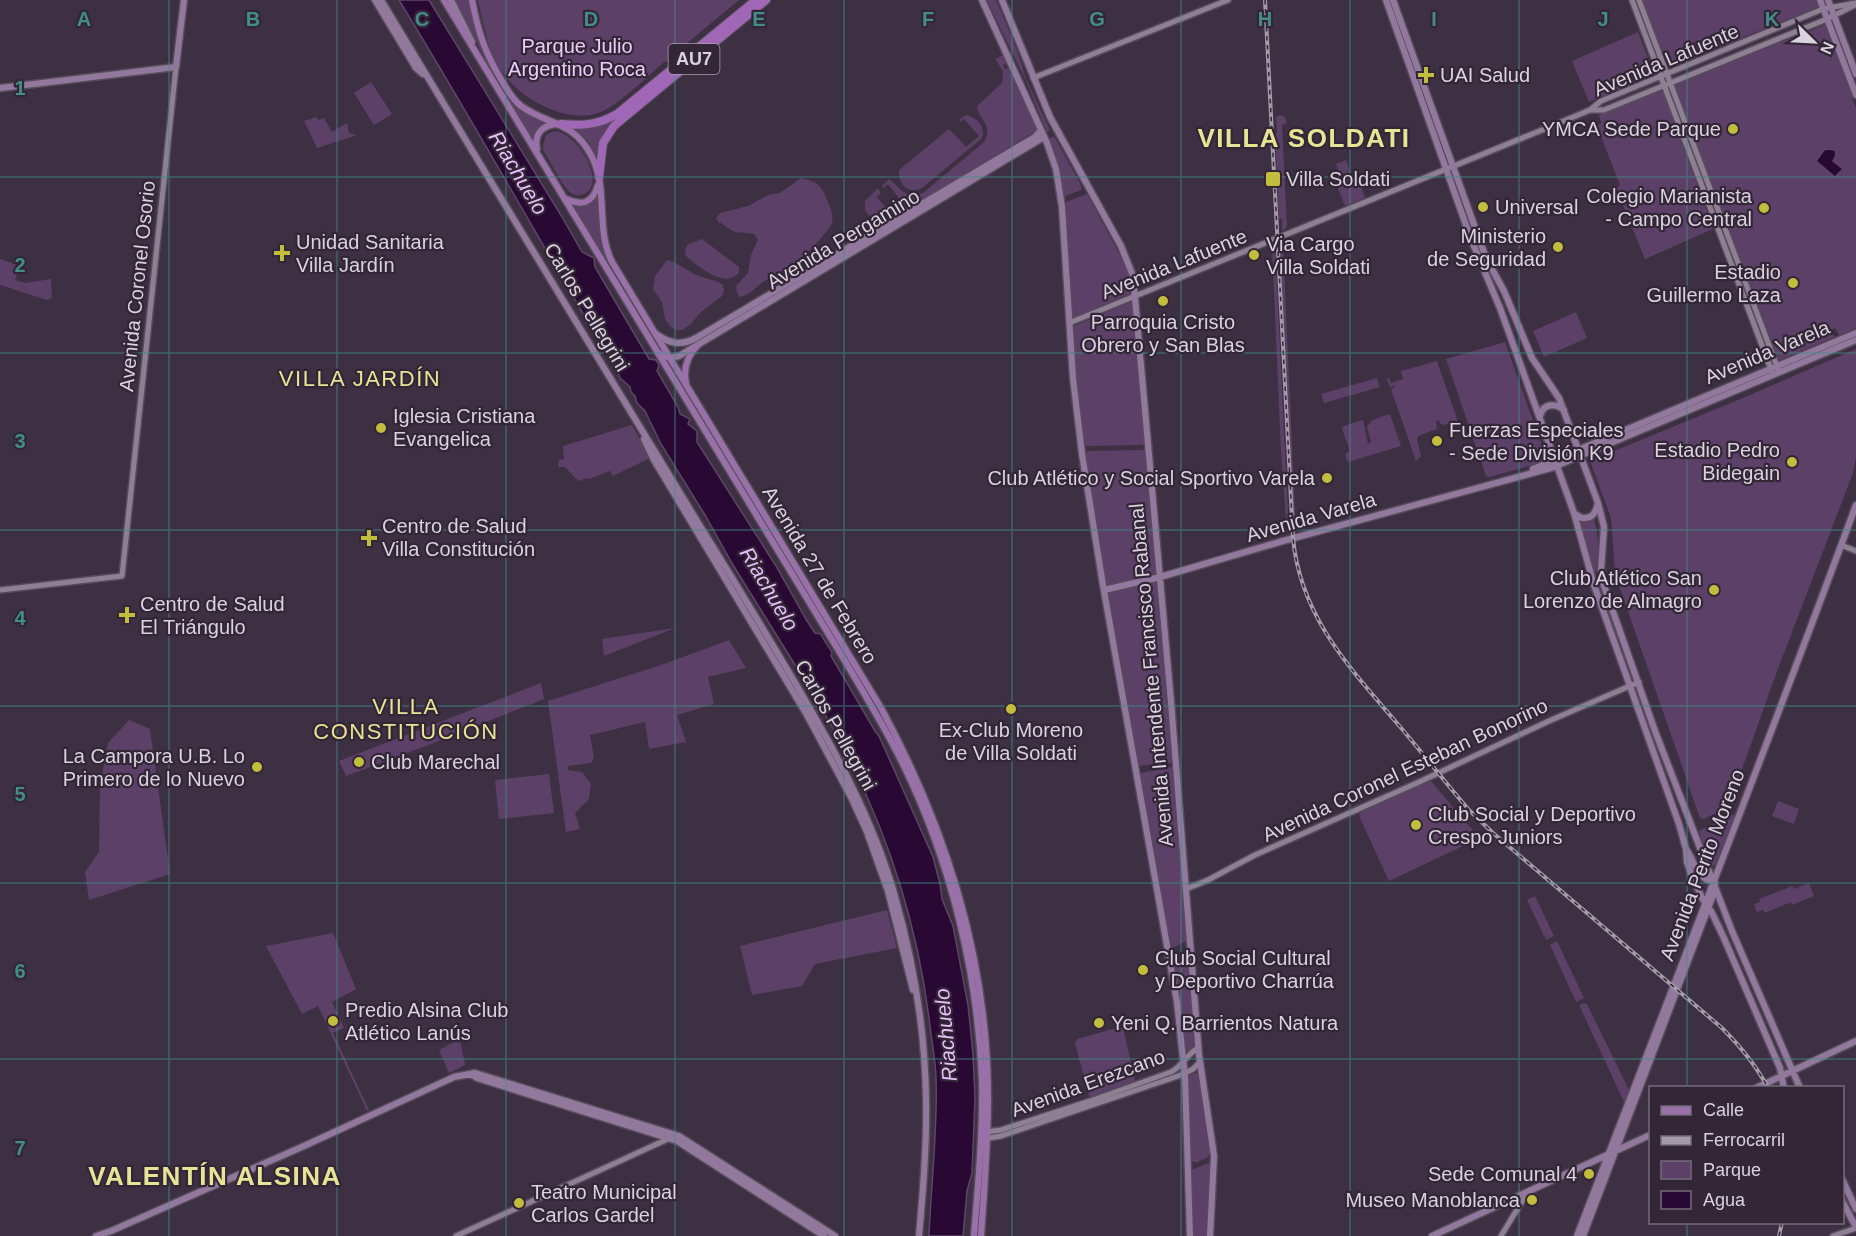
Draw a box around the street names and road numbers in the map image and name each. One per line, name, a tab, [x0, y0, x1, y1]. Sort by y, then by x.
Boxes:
street label: Avenida Lafuente	[1590, 20, 1742, 100]
road number: AU7	[668, 44, 720, 74]
street label: Avenida Coronel Osorio	[115, 179, 159, 393]
street label: Avenida Pergamino	[763, 185, 923, 293]
street label: Avenida Lafuente	[1098, 225, 1250, 303]
street label: Carlos Pellegrini	[540, 239, 634, 375]
street label: Avenida Varela	[1701, 315, 1834, 388]
street label: Avenida 27 de Febrero	[758, 482, 882, 668]
street label: Avenida Varela	[1244, 488, 1379, 546]
street label: Avenida Intendente Francisco Rabanal	[1125, 503, 1177, 847]
street label: Carlos Pellegrini	[791, 656, 881, 794]
street label: Avenida Coronel Esteban Bonorino	[1259, 694, 1551, 846]
street label: Avenida Perito Moreno	[1655, 766, 1749, 964]
street label: Avenida Erezcano	[1008, 1045, 1168, 1121]

